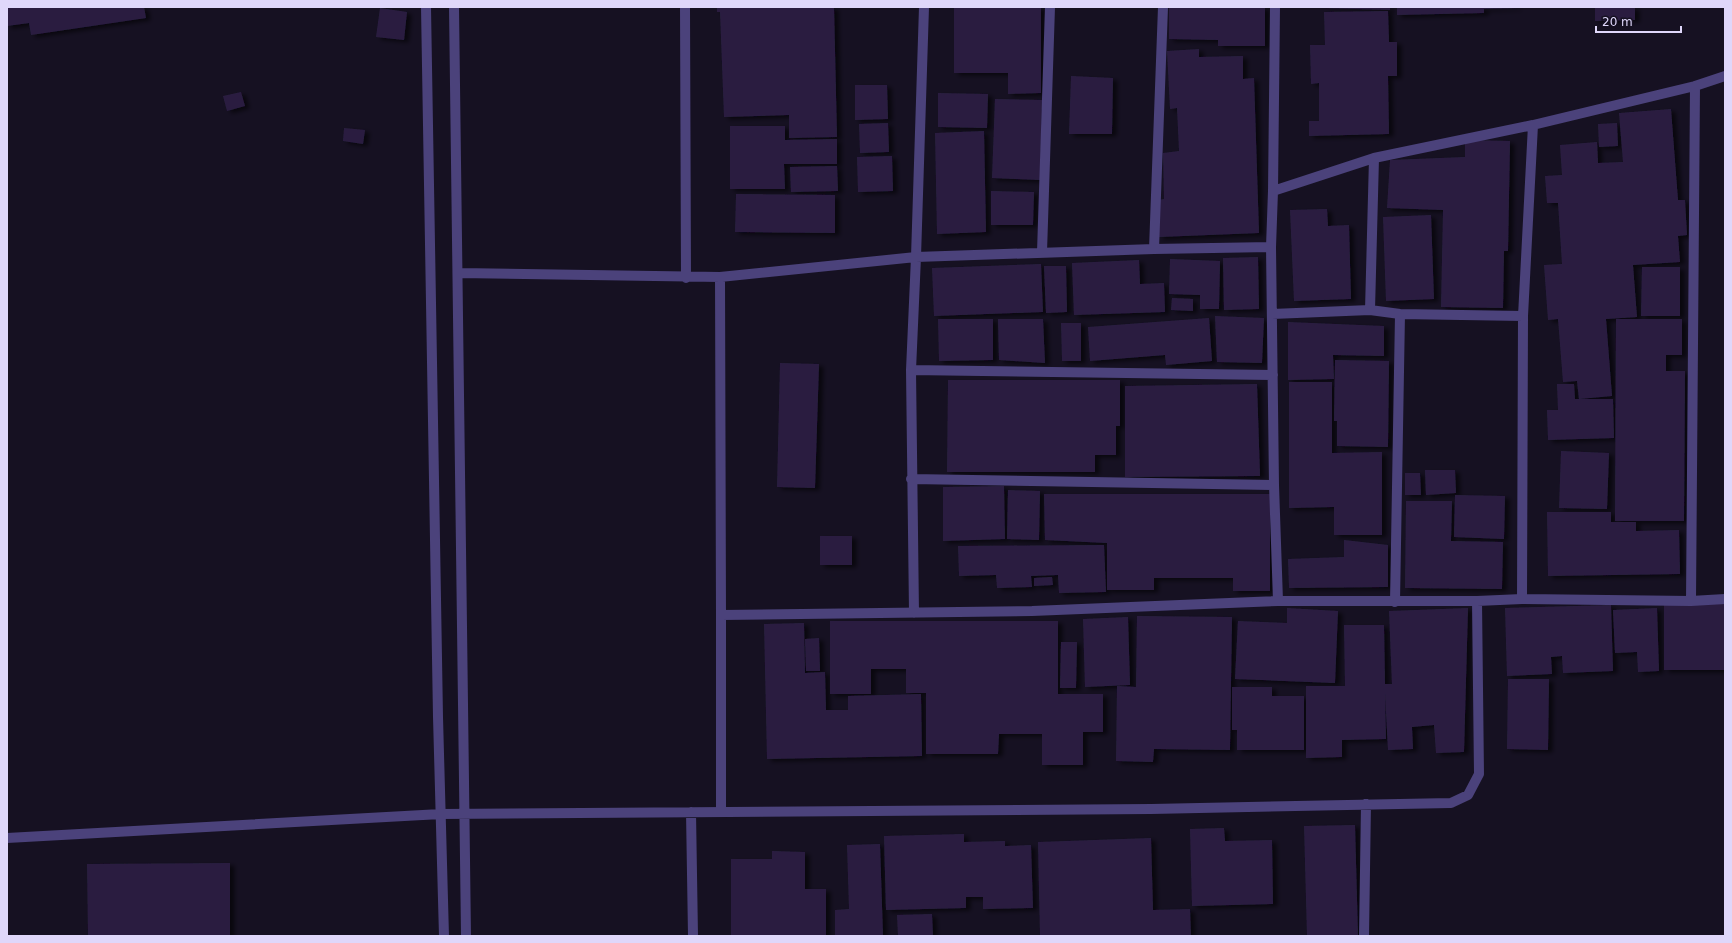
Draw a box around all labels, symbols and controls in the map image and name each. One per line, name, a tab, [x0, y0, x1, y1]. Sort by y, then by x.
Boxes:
scale bar	[1596, 8, 1681, 34]
text: 20 m	[1602, 15, 1633, 29]

